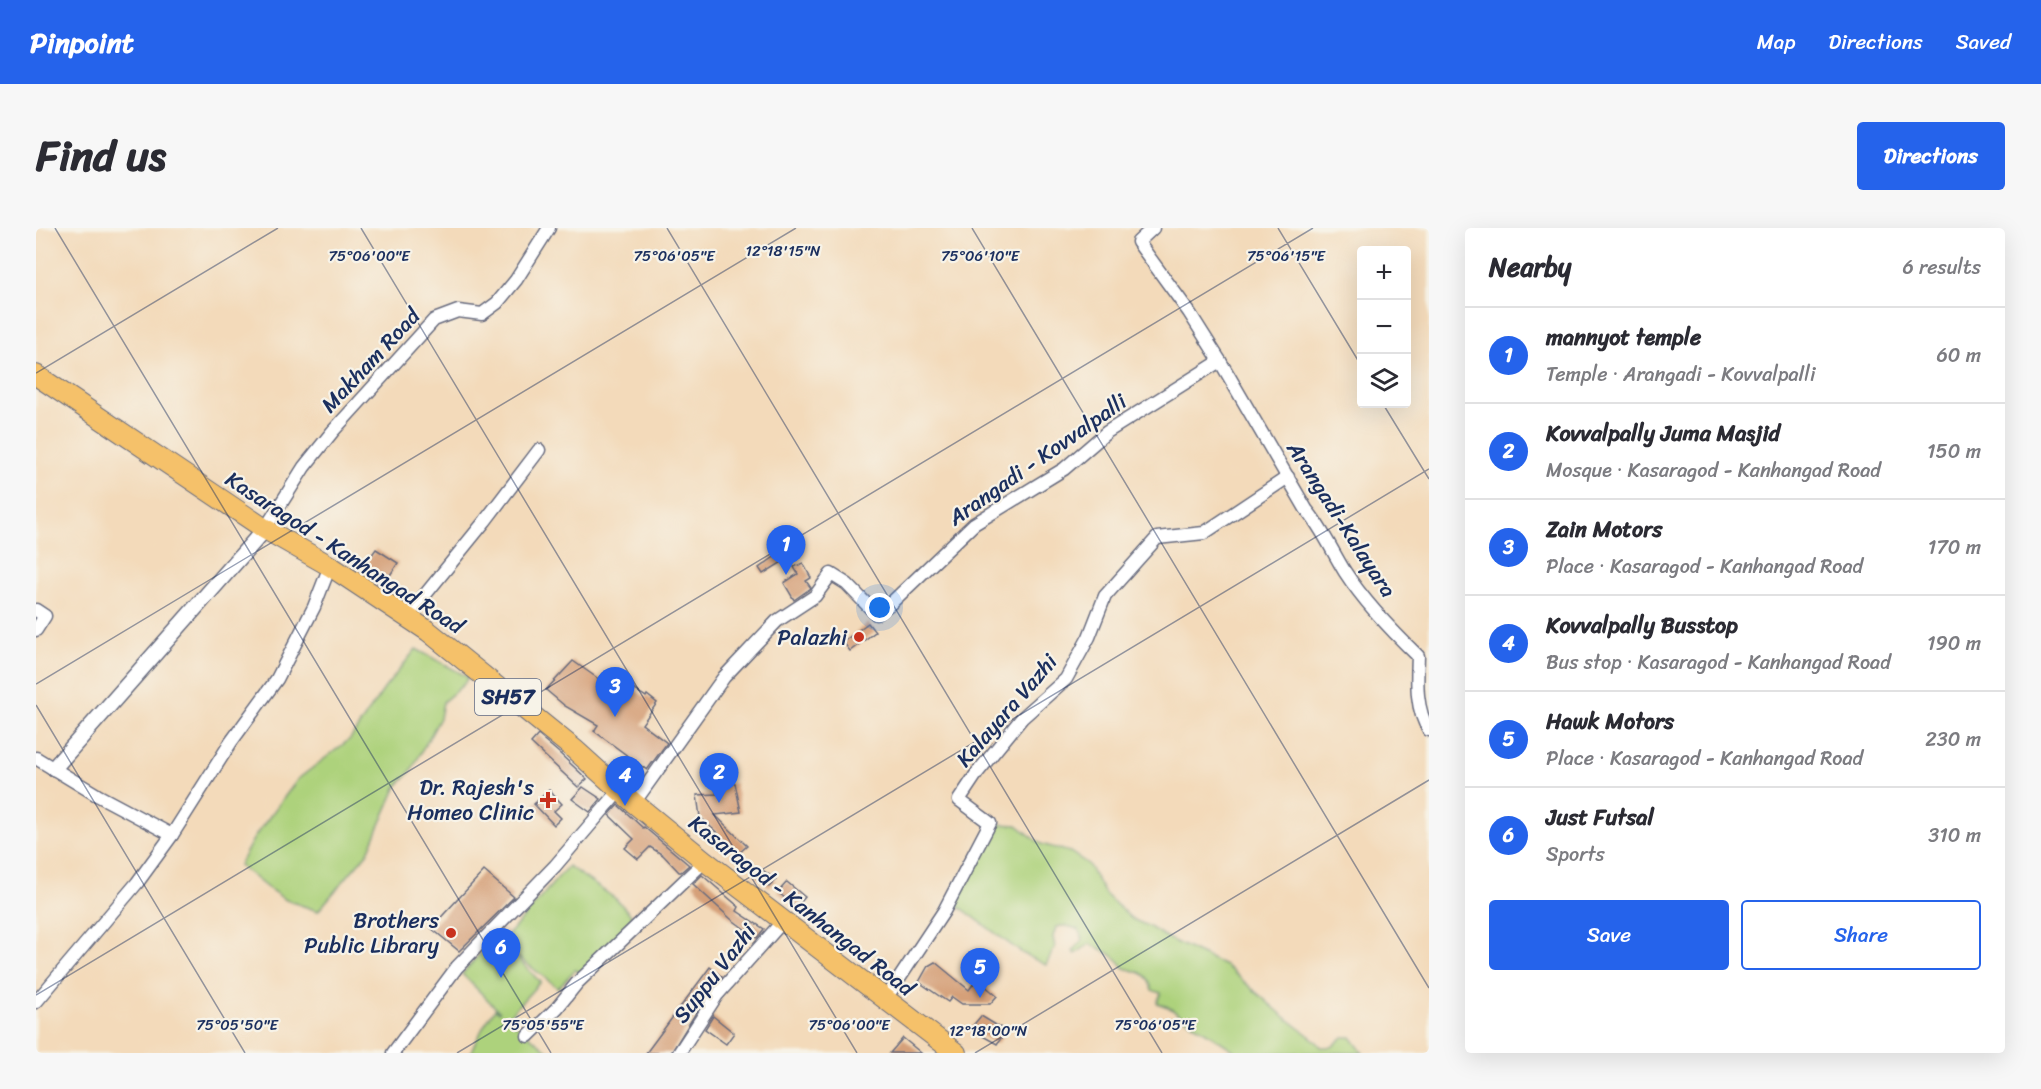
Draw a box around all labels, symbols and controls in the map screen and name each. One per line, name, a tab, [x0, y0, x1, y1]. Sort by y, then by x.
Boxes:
text: Pinpoint	[30, 18, 134, 67]
text: Map	[1757, 23, 1795, 61]
text: Directions	[1828, 23, 1923, 61]
text: Saved	[1956, 23, 2011, 61]
text: Find us	[36, 119, 166, 193]
button: Directions	[1857, 122, 2005, 190]
text: 12°18'15"N	[746, 238, 821, 264]
text: 75°06'00"E	[328, 243, 411, 269]
text: 75°06'05"E	[634, 243, 716, 269]
text: 75°06'10"E	[941, 243, 1021, 269]
text: 75°06'15"E	[1247, 243, 1327, 269]
text: Nearby	[1489, 244, 1571, 290]
map controls	[1357, 246, 1411, 408]
button: +	[1357, 246, 1411, 300]
text: 6 results	[1902, 250, 1981, 285]
street label: Makham Road	[311, 297, 431, 422]
button: −	[1357, 300, 1411, 354]
text: mannyot temple	[1546, 318, 1701, 357]
text: 1	[1504, 338, 1513, 373]
text: 60 m	[1936, 338, 1981, 373]
button: layers	[1357, 354, 1411, 408]
text: Temple · Arangadi - Kovvalpalli	[1546, 357, 1815, 392]
street label: Arangadi - Kovvalpalli	[939, 382, 1136, 537]
text: Kovvalpally Juma Masjid	[1546, 414, 1780, 453]
street label: Arangadi-Kalayara	[1276, 432, 1407, 606]
text: 2	[1503, 434, 1514, 469]
text: 150 m	[1927, 434, 1981, 469]
text: Mosque · Kasaragod - Kanhangad Road	[1546, 453, 1881, 488]
street label: Kasaragod - Kanhangad Road	[217, 460, 473, 645]
text: Zain Motors	[1546, 510, 1662, 549]
pin: 1	[766, 526, 806, 575]
text: 3	[1503, 530, 1514, 565]
text: 170 m	[1928, 530, 1981, 565]
text: Place · Kasaragod - Kanhangad Road	[1546, 549, 1863, 584]
your location	[865, 593, 894, 622]
text: Kovvalpally Busstop	[1546, 606, 1738, 645]
place label: Palazhi	[777, 618, 848, 657]
text: 4	[1502, 626, 1515, 661]
text: 190 m	[1927, 626, 1981, 661]
marker: Palazhi	[852, 630, 866, 644]
street label: Kalayara Vazhi	[946, 644, 1068, 776]
text: Bus stop · Kasaragod - Kanhangad Road	[1546, 645, 1891, 680]
pin: 3	[596, 668, 634, 717]
road number: SH57	[475, 679, 541, 715]
text: Hawk Motors	[1546, 702, 1674, 741]
text: 5	[1502, 722, 1515, 757]
text: 230 m	[1925, 722, 1981, 757]
text: Place · Kasaragod - Kanhangad Road	[1546, 741, 1863, 776]
pin: 2	[700, 754, 738, 803]
pin: 4	[606, 756, 644, 806]
place label: Dr. Rajesh's Homeo Clinic	[407, 768, 535, 832]
marker: Dr. Rajesh's Homeo Clinic	[539, 791, 557, 809]
text: Just Futsal	[1546, 798, 1654, 837]
street label: Kasaragod - Kanhangad Road	[680, 804, 925, 1007]
text: 6	[1503, 818, 1514, 853]
text: 310 m	[1928, 818, 1981, 853]
text: Sports	[1546, 837, 1605, 872]
button: Save	[1489, 900, 1729, 970]
button: Share	[1741, 900, 1981, 970]
place label: Brothers Public Library	[304, 901, 440, 965]
street label: Suppu Vazhi	[663, 914, 767, 1032]
marker: Brothers Public Library	[444, 926, 458, 940]
pin: 6	[482, 928, 520, 978]
pin: 5	[960, 948, 1000, 998]
text: 75°05'50"E	[196, 1012, 279, 1038]
text: 75°05'55"E	[502, 1012, 585, 1038]
text: 75°06'00"E	[808, 1012, 891, 1038]
text: 75°06'05"E	[1115, 1012, 1197, 1038]
text: 12°18'00"N	[949, 1018, 1028, 1044]

